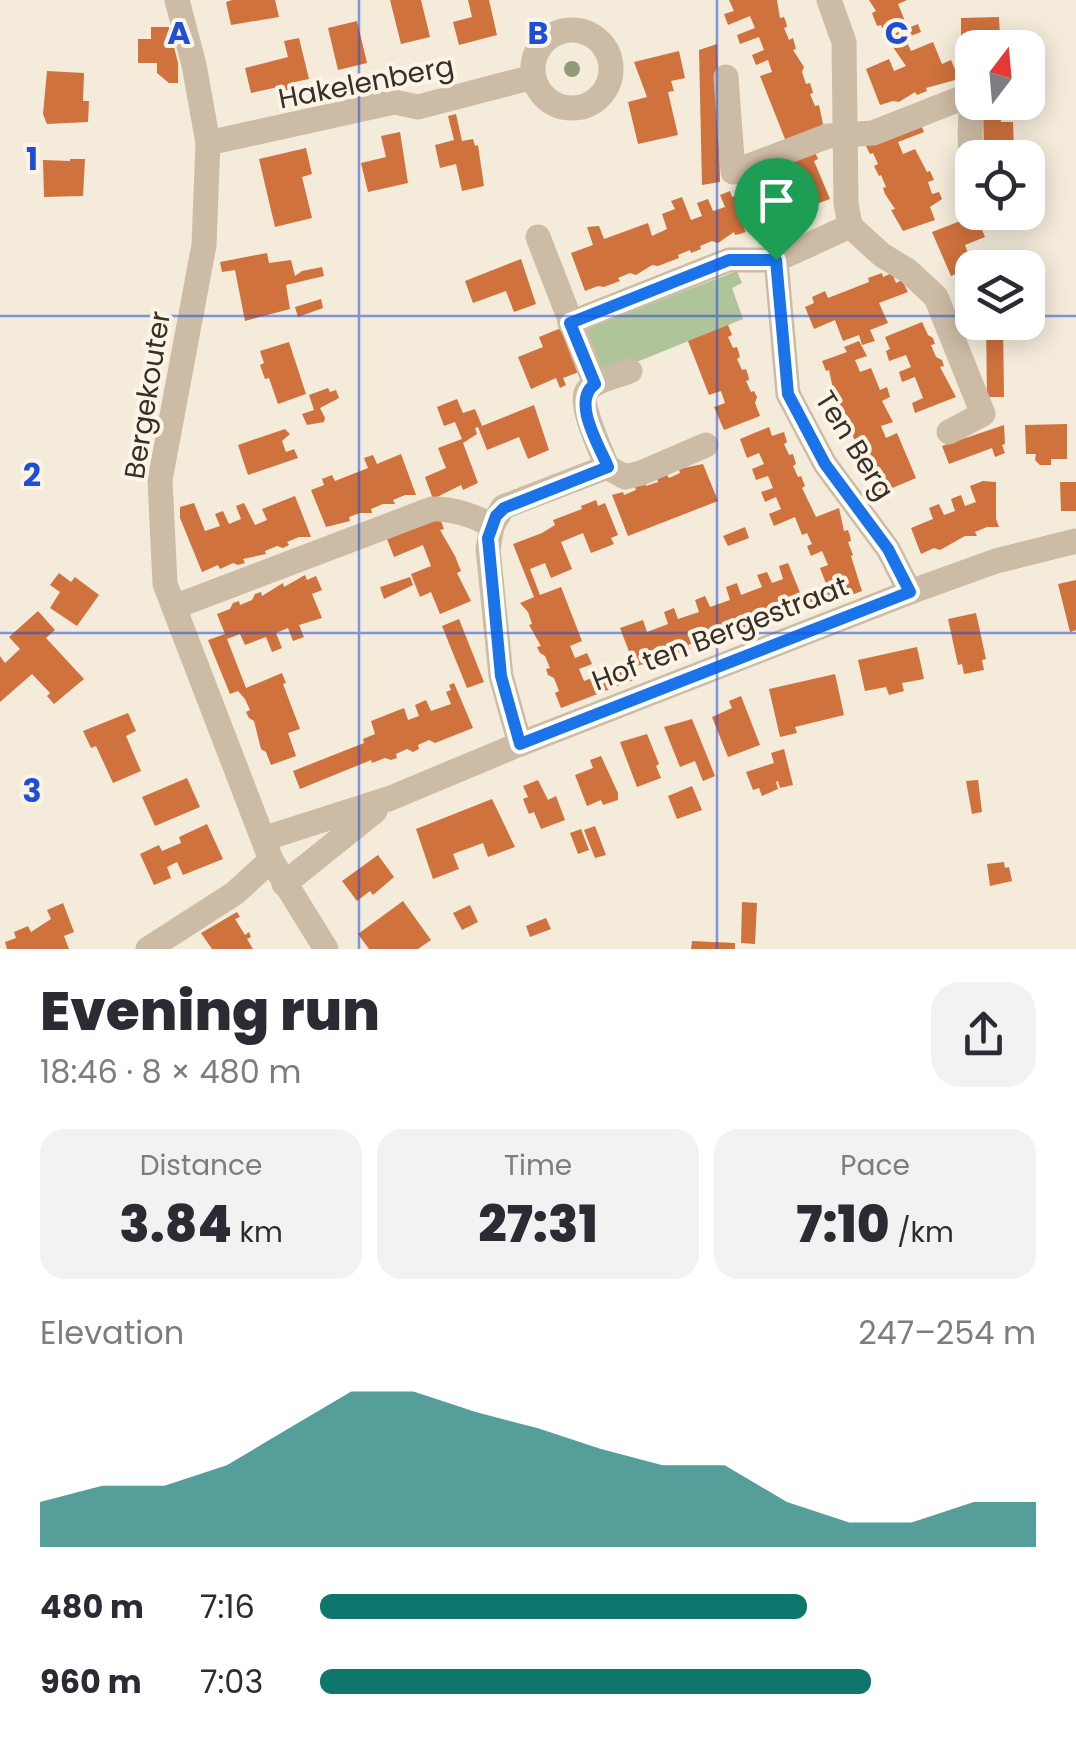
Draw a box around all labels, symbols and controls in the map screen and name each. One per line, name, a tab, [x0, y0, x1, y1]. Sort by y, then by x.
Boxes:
text: A	[167, 10, 191, 55]
text: B	[527, 10, 549, 55]
text: C	[885, 10, 909, 55]
north arrow	[955, 30, 1045, 120]
map controls	[955, 30, 1045, 340]
street label: Hakelenberg	[275, 46, 457, 119]
text: 1	[26, 136, 38, 181]
button: locate	[955, 140, 1045, 230]
pin	[734, 158, 819, 261]
icon: arrive	[749, 173, 804, 228]
button: layers	[955, 250, 1045, 340]
street label: Bergekouter	[115, 308, 180, 482]
street label: Ten Berg	[806, 383, 903, 507]
text: 2	[23, 452, 41, 497]
street label: Hof ten Bergestraat	[586, 567, 854, 700]
text: 3	[22, 768, 42, 813]
text: Evening run	[40, 972, 380, 1049]
button: share	[931, 982, 1036, 1087]
text: 18:46 · 8 × 480 m	[40, 1049, 301, 1094]
text: Distance	[140, 1146, 262, 1185]
text: Time	[504, 1146, 572, 1185]
text: Pace	[840, 1146, 910, 1185]
text: 3.84	[119, 1189, 232, 1260]
text: 27:31	[478, 1189, 598, 1260]
text: 7:10	[796, 1189, 890, 1260]
text: km	[232, 1213, 283, 1252]
text: /km	[890, 1213, 954, 1252]
text: Elevation	[40, 1310, 184, 1355]
text: 247–254 m	[858, 1310, 1036, 1355]
text: 480 m	[40, 1584, 144, 1629]
text: 7:16	[200, 1584, 255, 1629]
text: 960 m	[40, 1659, 142, 1704]
text: 7:03	[200, 1659, 263, 1704]

